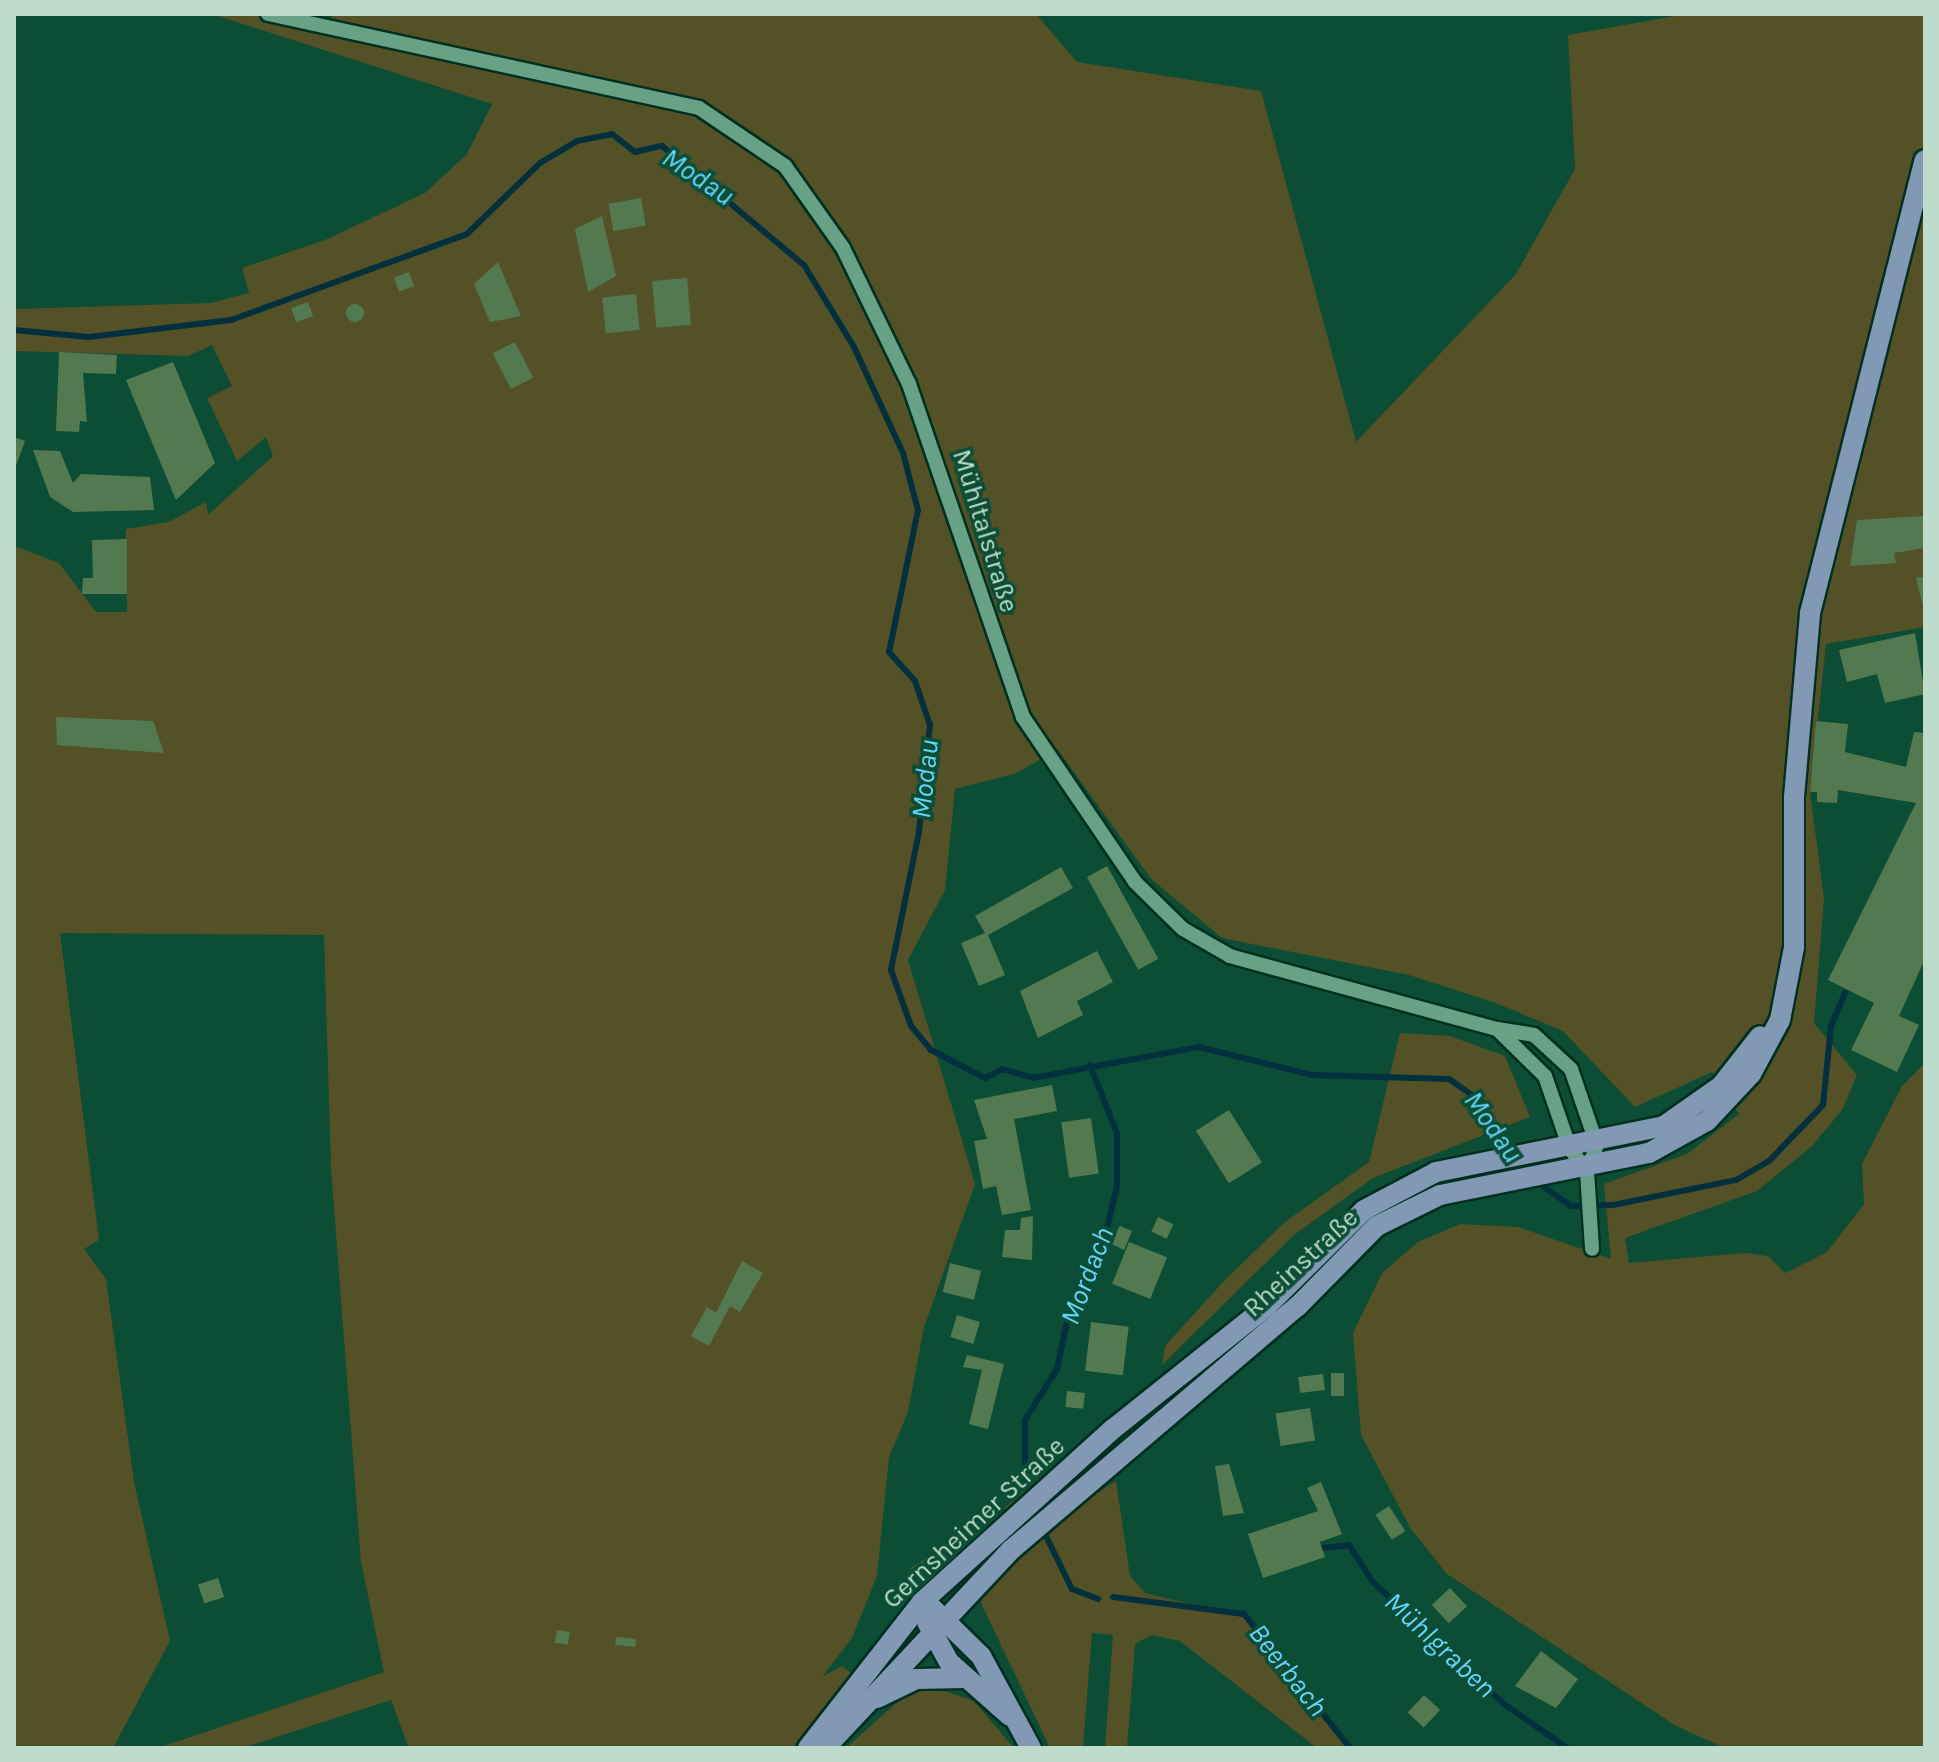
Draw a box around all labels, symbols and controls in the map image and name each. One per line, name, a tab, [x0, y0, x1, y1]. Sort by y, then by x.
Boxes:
water label: Modau	[656, 141, 740, 213]
street label: Mühltalstraße	[945, 446, 1025, 616]
water label: Modau	[904, 738, 946, 820]
water label: Modau	[1456, 1085, 1530, 1169]
street label: Rheinstraße	[1237, 1202, 1365, 1324]
water label: Mordach	[1053, 1222, 1121, 1330]
street label: Gernsheimer Straße	[877, 1431, 1071, 1615]
water label: Mühlgraben	[1377, 1585, 1503, 1705]
water label: Beerbach	[1241, 1617, 1335, 1723]

